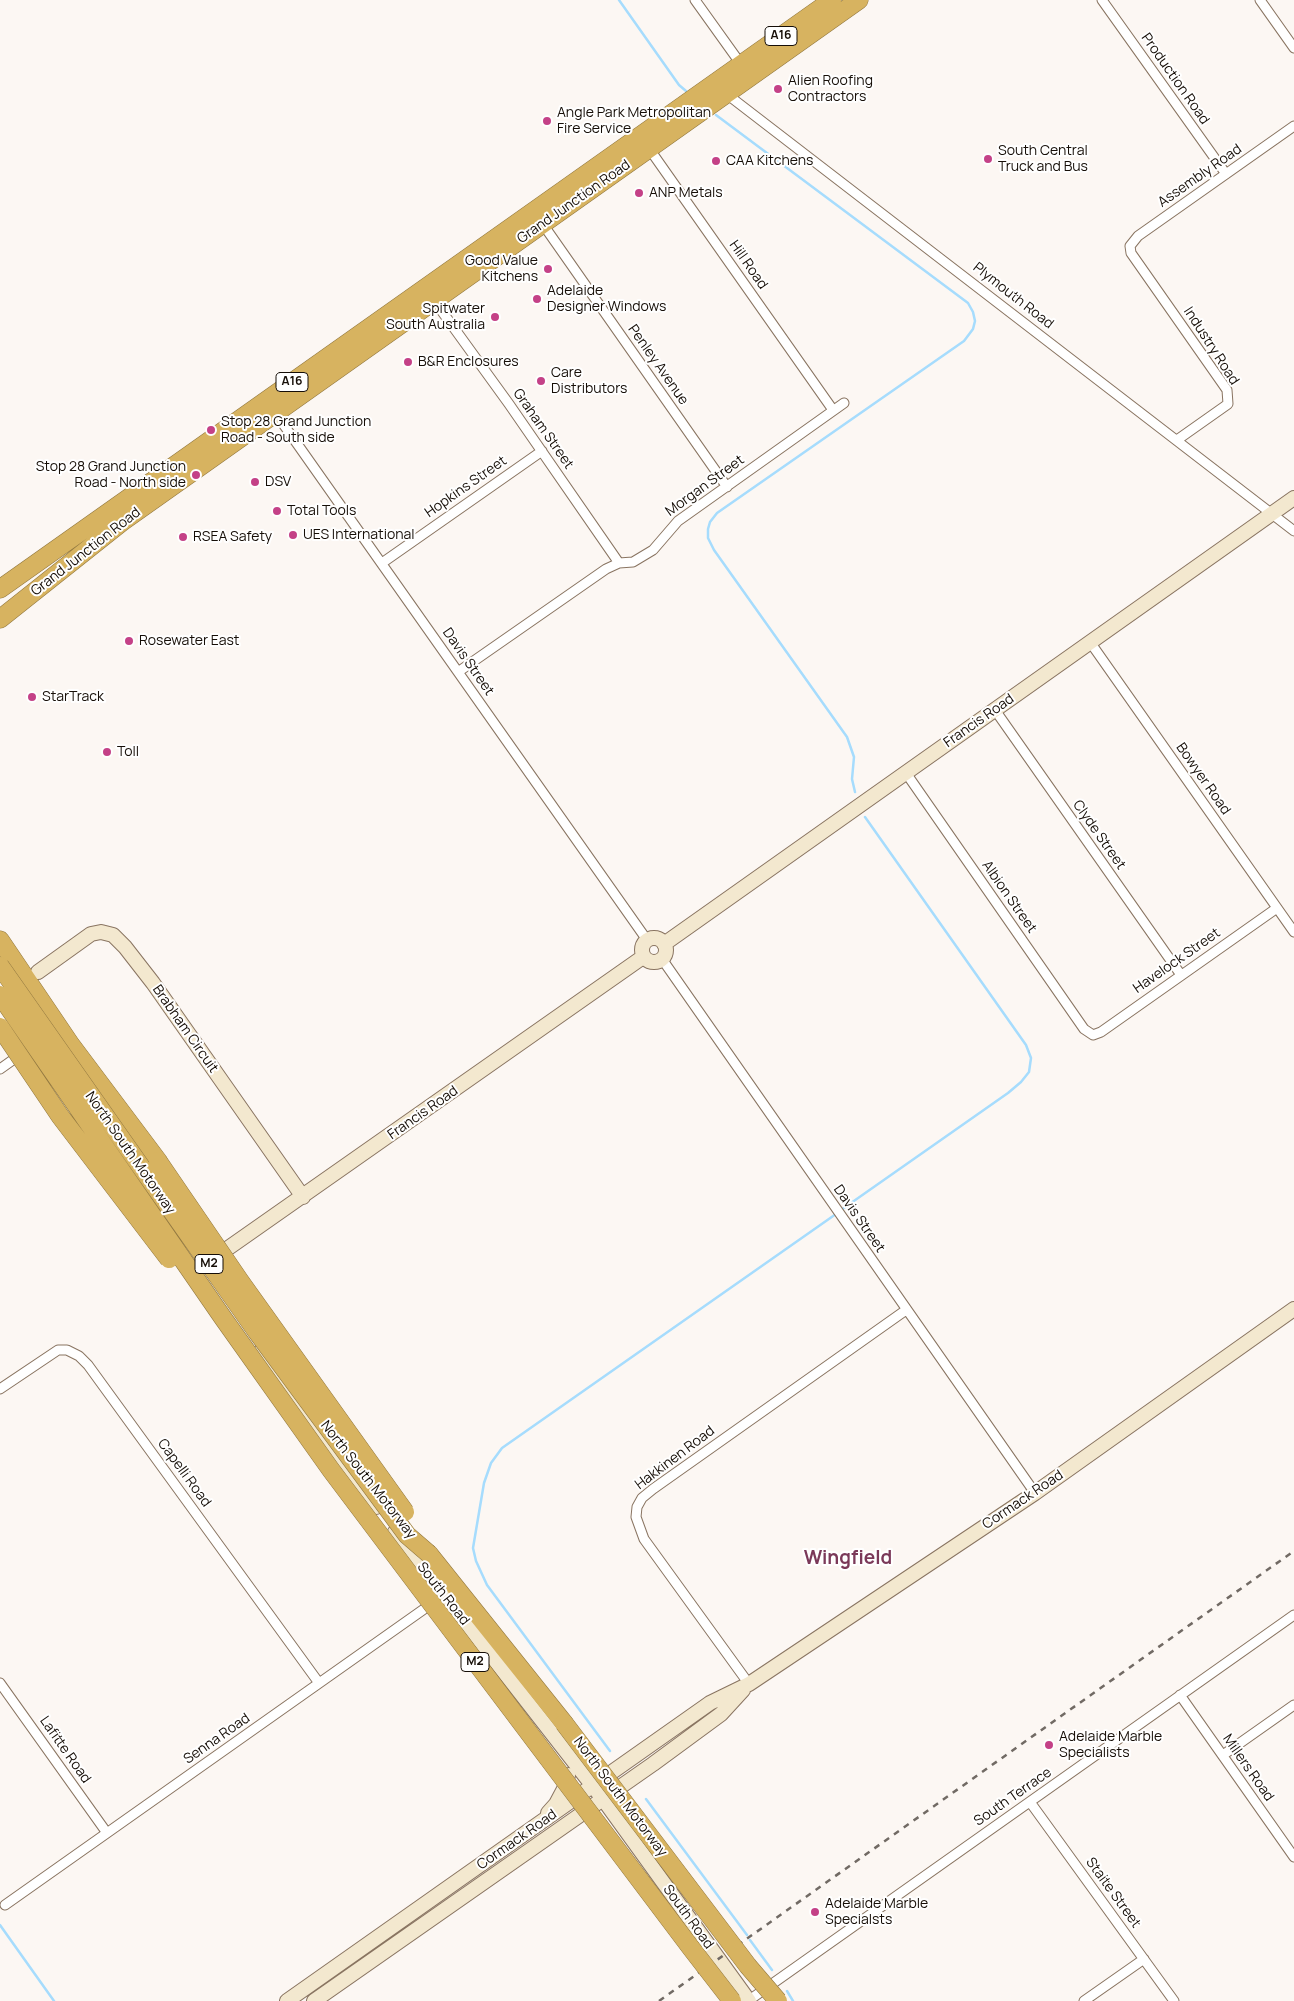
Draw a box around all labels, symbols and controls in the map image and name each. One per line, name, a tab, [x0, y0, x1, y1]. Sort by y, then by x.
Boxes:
road number: A16	[765, 27, 797, 46]
street label: Production Road	[1137, 30, 1213, 128]
place label: Alien Roofing Contractors	[788, 73, 873, 105]
marker: Alien Roofing Contractors	[772, 83, 784, 95]
place label: Angle Park Metropolitan Fire Service	[557, 105, 711, 138]
marker: Angle Park Metropolitan Fire Service	[541, 115, 553, 127]
street label: Assembly Road	[1155, 141, 1245, 211]
place label: South Central Truck and Bus	[998, 143, 1088, 176]
place label: CAA Kitchens	[726, 153, 813, 169]
marker: South Central Truck and Bus	[982, 153, 994, 165]
marker: CAA Kitchens	[710, 155, 722, 167]
street label: Grand Junction Road	[514, 157, 634, 247]
place label: ANP Metals	[649, 185, 723, 201]
marker: ANP Metals	[633, 187, 645, 199]
street label: Hill Road	[725, 238, 771, 292]
place label: Good Value Kitchens	[465, 253, 538, 286]
street label: Plymouth Road	[969, 259, 1057, 333]
marker: Good Value Kitchens	[542, 263, 554, 275]
place label: Adelaide Designer Windows	[547, 283, 666, 316]
marker: Adelaide Designer Windows	[531, 293, 543, 305]
place label: Spitwater South Australia	[386, 301, 485, 334]
street label: Industry Road	[1180, 304, 1242, 388]
marker: Spitwater South Australia	[489, 311, 501, 323]
street label: Penley Avenue	[624, 322, 692, 408]
place label: B&R Enclosures	[418, 354, 519, 370]
marker: B&R Enclosures	[402, 356, 414, 368]
place label: Care Distributors	[551, 365, 627, 398]
road number: A16	[276, 372, 308, 392]
marker: Care Distributors	[535, 375, 547, 387]
street label: Graham Street	[509, 386, 577, 472]
place label: Stop 28 Grand Junction Road - South side	[221, 414, 371, 447]
marker: Stop 28 Grand Junction Road - South side	[205, 424, 217, 436]
street label: Morgan Street	[662, 452, 748, 520]
street label: Hopkins Street	[422, 453, 510, 521]
place label: Stop 28 Grand Junction Road - North side	[36, 459, 186, 492]
marker: Stop 28 Grand Junction Road - North side	[190, 469, 202, 481]
place label: DSV	[265, 474, 291, 490]
marker: DSV	[249, 476, 261, 488]
place label: Total Tools	[287, 503, 356, 519]
street label: Grand Junction Road	[28, 504, 144, 600]
marker: Total Tools	[271, 505, 283, 517]
place label: UES International	[303, 527, 415, 543]
place label: RSEA Safety	[193, 529, 272, 545]
marker: UES International	[287, 529, 299, 541]
marker: RSEA Safety	[177, 531, 189, 543]
street label: Davis Street	[439, 625, 497, 699]
place label: Rosewater East	[139, 633, 239, 649]
marker: Rosewater East	[123, 635, 135, 647]
place label: StarTrack	[42, 689, 104, 705]
marker: StarTrack	[26, 691, 38, 703]
street label: Francis Road	[941, 691, 1017, 751]
street label: Bowyer Road	[1172, 740, 1234, 818]
place label: Toll	[117, 744, 139, 760]
marker: Toll	[101, 746, 113, 758]
street label: Clyde Street	[1069, 797, 1129, 873]
street label: Albion Street	[978, 858, 1040, 936]
street label: Havelock Street	[1130, 925, 1224, 997]
street label: Brabham Circuit	[148, 982, 222, 1076]
street label: Francis Road	[385, 1083, 461, 1143]
street label: North South Motorway	[81, 1089, 179, 1217]
street label: Davis Street	[830, 1182, 888, 1256]
road number: M2	[195, 1254, 223, 1274]
street label: North South Motorway	[317, 1418, 419, 1542]
street label: Hakkinen Road	[632, 1423, 718, 1493]
street label: Capelli Road	[154, 1436, 214, 1510]
street label: Cormack Road	[979, 1467, 1067, 1533]
district label: Wingfield	[804, 1548, 892, 1570]
street label: South Road	[413, 1559, 473, 1629]
road number: M2	[461, 1652, 489, 1671]
street label: Senna Road	[181, 1710, 253, 1768]
street label: Lafitte Road	[36, 1713, 94, 1787]
place label: Adelaide Marble Specialists	[1059, 1729, 1162, 1761]
street label: Millers Road	[1219, 1731, 1277, 1805]
street label: North South Motorway	[570, 1734, 670, 1860]
marker: Adelaide Marble Specialists	[1043, 1739, 1055, 1751]
street label: South Terrace	[971, 1764, 1055, 1830]
street label: Cormack Road	[474, 1806, 560, 1874]
street label: Staite Street	[1082, 1855, 1144, 1931]
street label: South Road	[659, 1882, 717, 1952]
place label: Adelaide Marble Specialsts	[825, 1896, 928, 1928]
marker: Adelaide Marble Specialsts	[809, 1906, 821, 1918]

